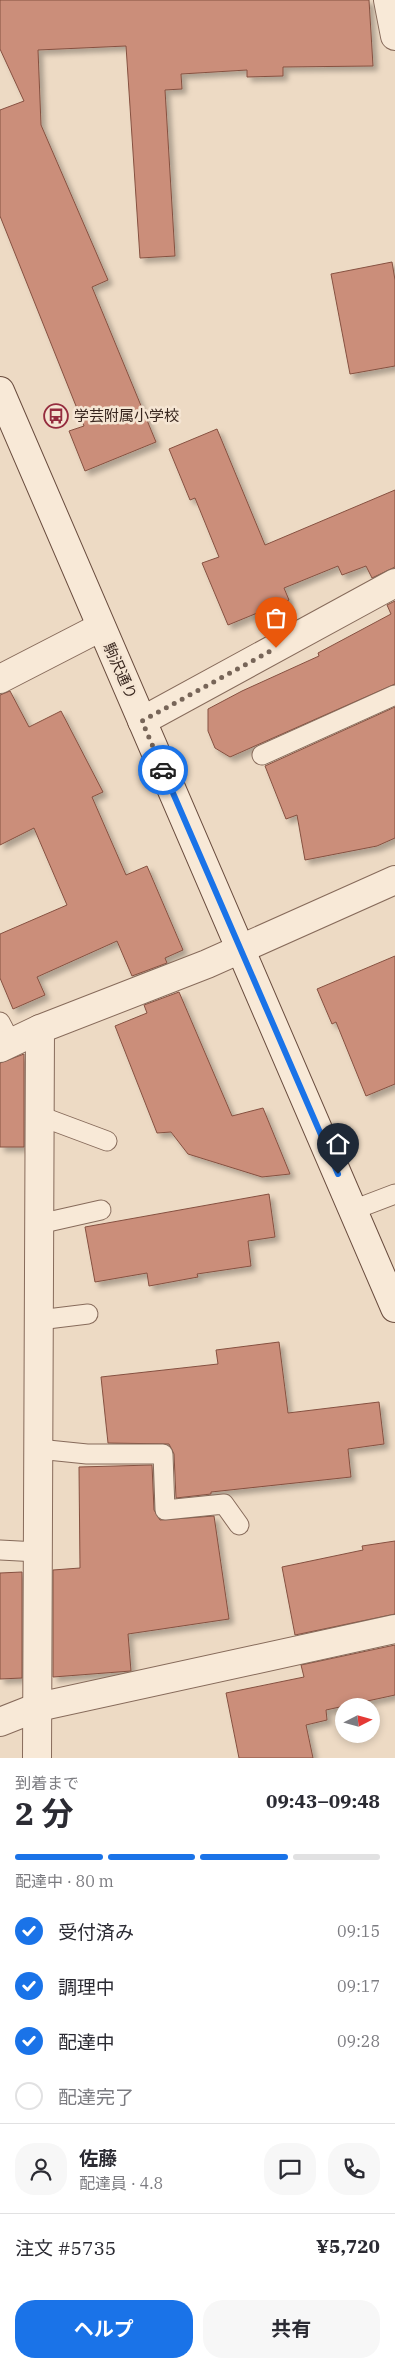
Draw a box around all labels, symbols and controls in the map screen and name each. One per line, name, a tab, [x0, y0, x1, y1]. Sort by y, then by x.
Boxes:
bus stop icon: 学芸附属小学校	[43, 403, 69, 429]
place label: 学芸附属小学校	[74, 406, 179, 425]
pin	[255, 597, 297, 648]
icon: bag	[262, 604, 290, 632]
street label: 駒沢通り	[100, 640, 141, 702]
courier	[138, 745, 188, 795]
icon: car	[149, 756, 177, 784]
pin	[317, 1123, 359, 1174]
icon: home	[324, 1130, 352, 1158]
north arrow	[335, 1698, 380, 1742]
map controls	[335, 1698, 380, 1743]
text: 到着まで	[15, 1773, 79, 1793]
text: 09:43–09:48	[266, 1789, 380, 1813]
text: 2 分	[15, 1792, 74, 1834]
text: 配達中 · 80 m	[15, 1871, 114, 1891]
icon: check	[15, 1917, 43, 1945]
text: 受付済み	[58, 1920, 134, 1944]
text: 09:15	[337, 1921, 380, 1941]
icon: check	[15, 1972, 43, 2000]
text: 調理中	[58, 1975, 115, 1999]
text: 09:17	[337, 1976, 380, 1996]
icon: check	[15, 2027, 43, 2055]
text: 配達中	[58, 2030, 115, 2054]
text: 09:28	[337, 2031, 380, 2051]
text: 配達完了	[58, 2085, 134, 2109]
button: person	[15, 2143, 67, 2195]
button: chat	[264, 2143, 316, 2195]
button: phone	[328, 2143, 380, 2195]
text: 佐藤	[79, 2146, 117, 2170]
text: 配達員 · 4.8	[79, 2173, 163, 2193]
text: ¥5,720	[316, 2234, 380, 2258]
text: 注文 #5735	[15, 2236, 116, 2260]
button: ヘルプ	[15, 2300, 193, 2358]
button: 共有	[203, 2300, 380, 2358]

